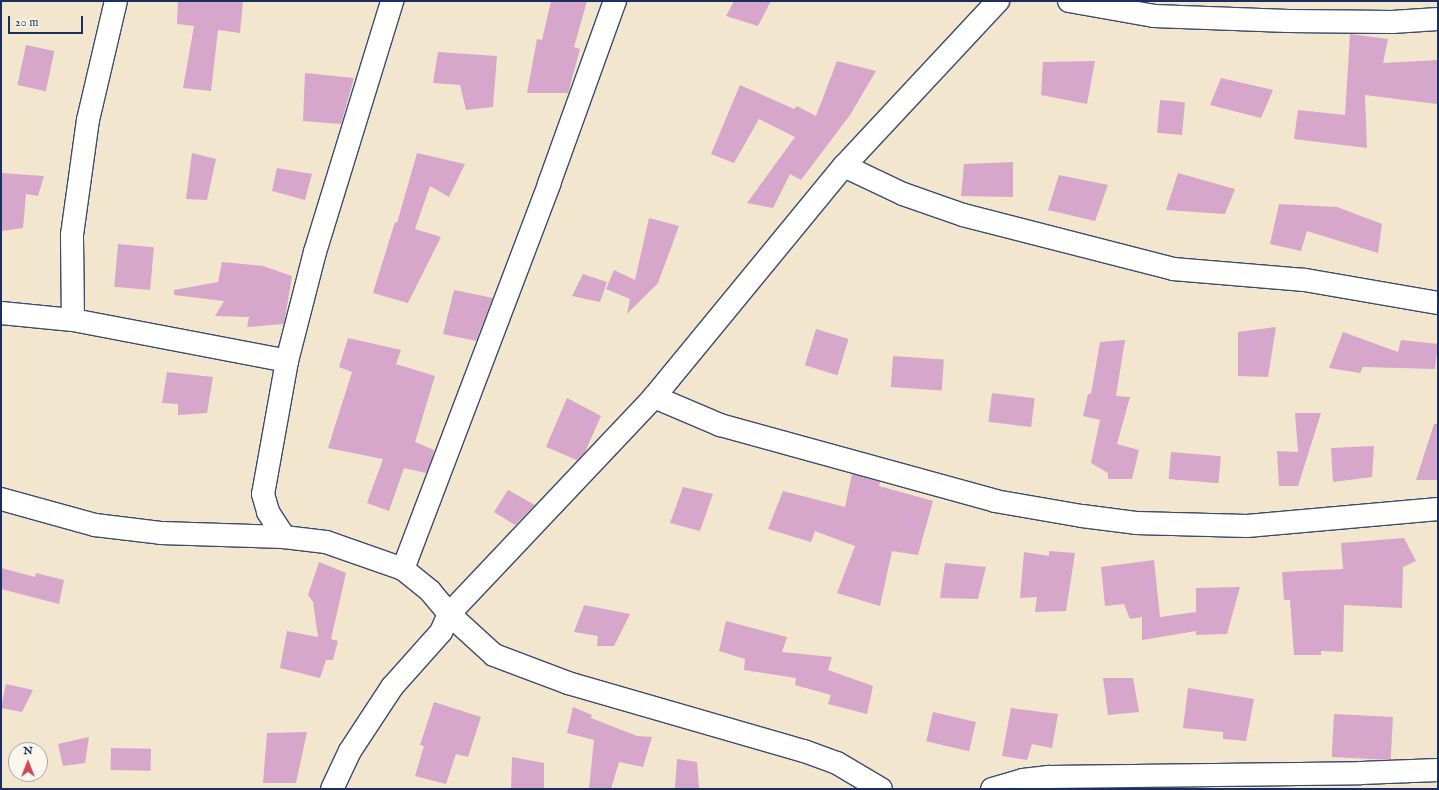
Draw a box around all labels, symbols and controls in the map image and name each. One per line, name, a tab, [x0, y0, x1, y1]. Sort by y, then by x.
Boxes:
scale bar	[10, 8, 85, 34]
text: 20 m	[15, 15, 38, 30]
north arrow	[8, 742, 48, 782]
text: N	[23, 744, 33, 758]

